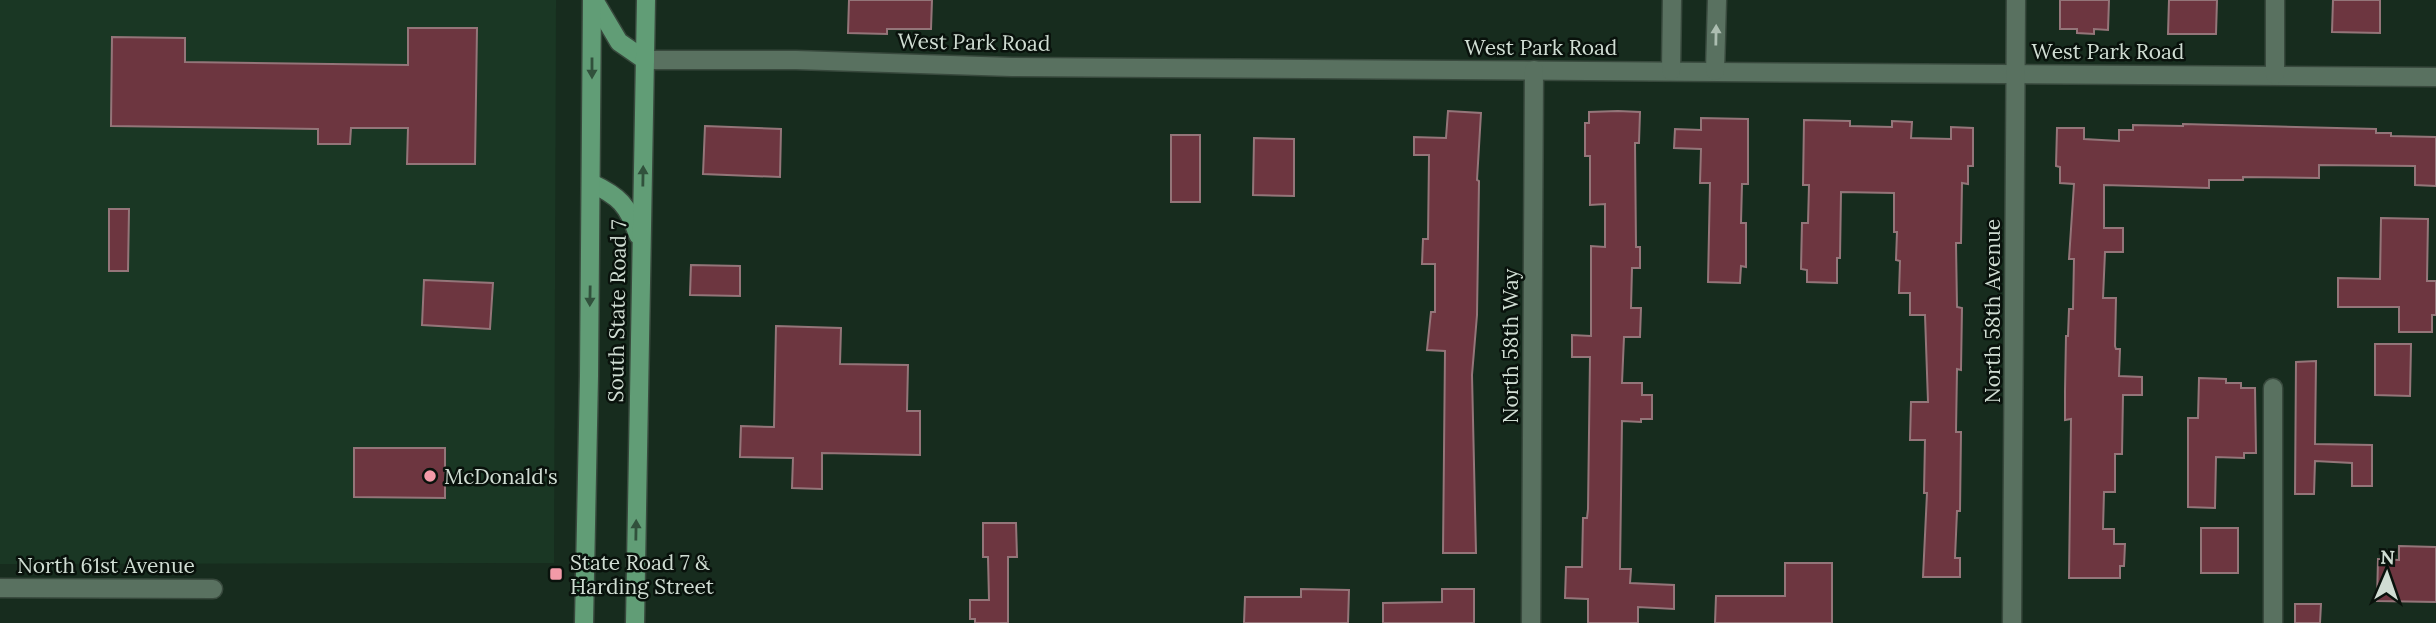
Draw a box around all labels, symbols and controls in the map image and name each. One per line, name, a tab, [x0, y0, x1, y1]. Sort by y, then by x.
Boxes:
one-way arrow	[1710, 24, 1722, 46]
street label: West Park Road	[897, 27, 1051, 57]
street label: West Park Road	[1465, 34, 1617, 61]
street label: West Park Road	[2032, 38, 2184, 65]
one-way arrow	[586, 57, 598, 79]
one-way arrow	[637, 165, 649, 187]
street label: South State Road 7	[602, 219, 632, 403]
street label: North 58th Avenue	[1979, 219, 2006, 403]
street label: North 58th Way	[1497, 269, 1524, 423]
one-way arrow	[584, 285, 596, 307]
place label: McDonald's	[444, 463, 558, 490]
marker: McDonald's	[422, 468, 438, 484]
one-way arrow	[630, 519, 642, 541]
north arrow	[2352, 539, 2422, 609]
text: N	[2380, 545, 2396, 569]
place label: State Road 7 & Harding Street	[570, 549, 715, 600]
street label: North 61st Avenue	[17, 552, 195, 579]
marker: State Road 7 & Harding Street	[548, 566, 564, 582]

